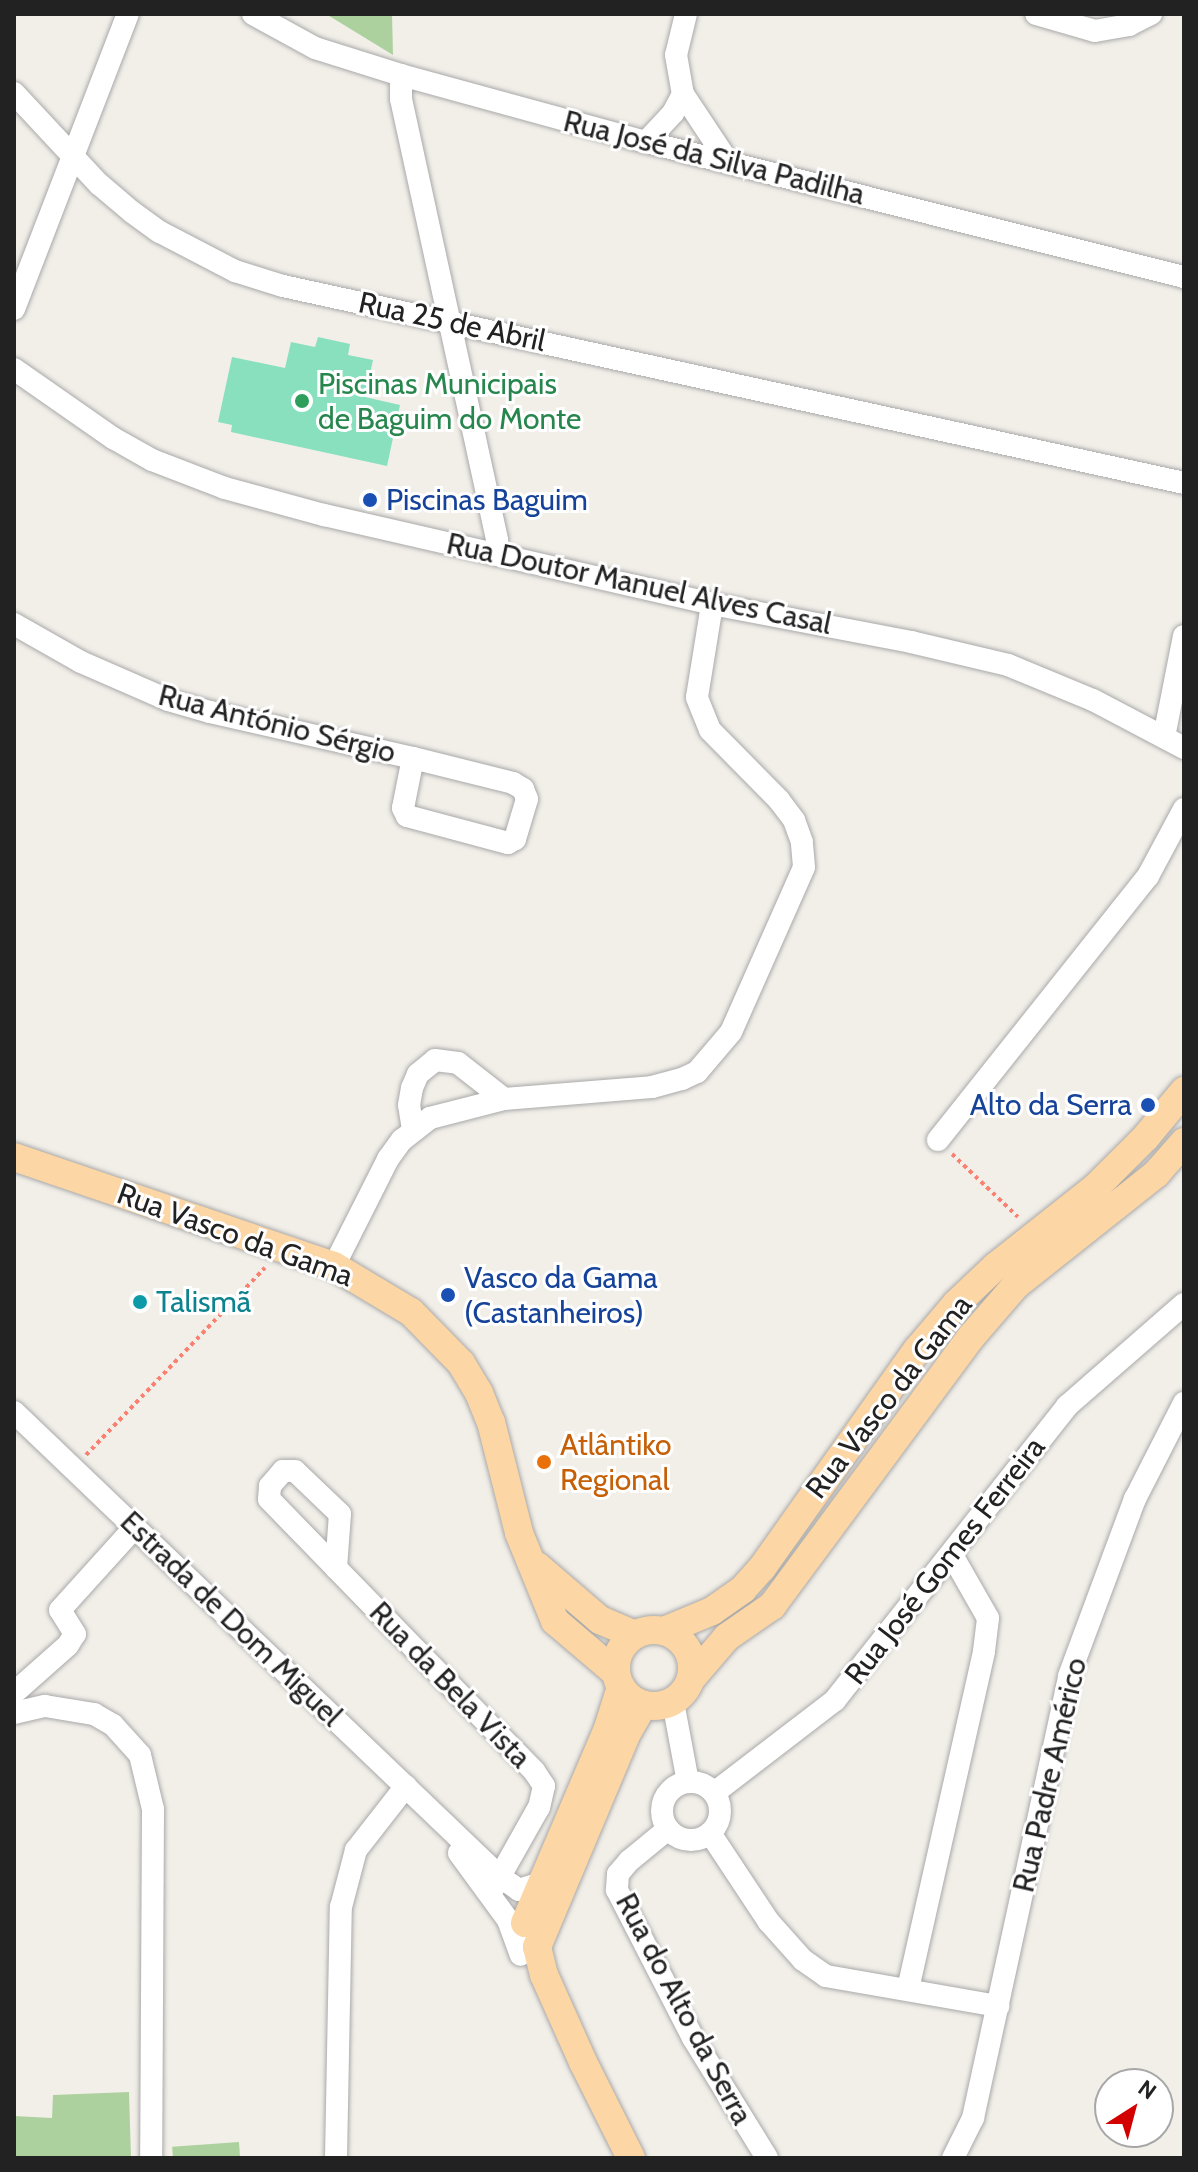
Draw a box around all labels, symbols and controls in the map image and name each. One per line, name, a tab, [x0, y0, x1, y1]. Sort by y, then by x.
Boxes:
street label: Rua José da Silva Padilha	[560, 103, 868, 213]
street label: Rua 25 de Abril	[355, 285, 549, 359]
place label: Piscinas Municipais de Baguim do Monte	[318, 366, 581, 436]
marker: Piscinas Municipais de Baguim do Monte	[293, 392, 311, 410]
place label: Piscinas Baguim	[386, 482, 588, 518]
marker: Piscinas Baguim	[361, 491, 379, 509]
street label: Rua Doutor Manuel Alves Casal	[443, 526, 835, 642]
street label: Rua António Sérgio	[155, 677, 399, 771]
place label: Alto da Serra	[970, 1087, 1132, 1123]
marker: Alto da Serra	[1139, 1096, 1157, 1114]
street label: Rua Vasco da Gama	[112, 1176, 358, 1294]
place label: Vasco da Gama (Castanheiros)	[464, 1260, 658, 1330]
place label: Talismã	[156, 1284, 251, 1320]
marker: Vasco da Gama (Castanheiros)	[439, 1286, 457, 1304]
street label: Rua Vasco da Gama	[798, 1288, 980, 1506]
marker: Talismã	[131, 1293, 149, 1311]
place label: Atlântiko Regional	[560, 1427, 672, 1498]
street label: Rua José Gomes Ferreira	[837, 1430, 1053, 1692]
marker: Atlântiko Regional	[535, 1453, 553, 1471]
street label: Estrada de Dom Miguel	[113, 1504, 349, 1734]
street label: Rua da Bela Vista	[362, 1595, 538, 1775]
street label: Rua Padre Américo	[1006, 1654, 1094, 1896]
street label: Rua do Alto da Serra	[608, 1887, 760, 2131]
north arrow	[1094, 2068, 1174, 2148]
text: N	[1133, 2074, 1161, 2105]

